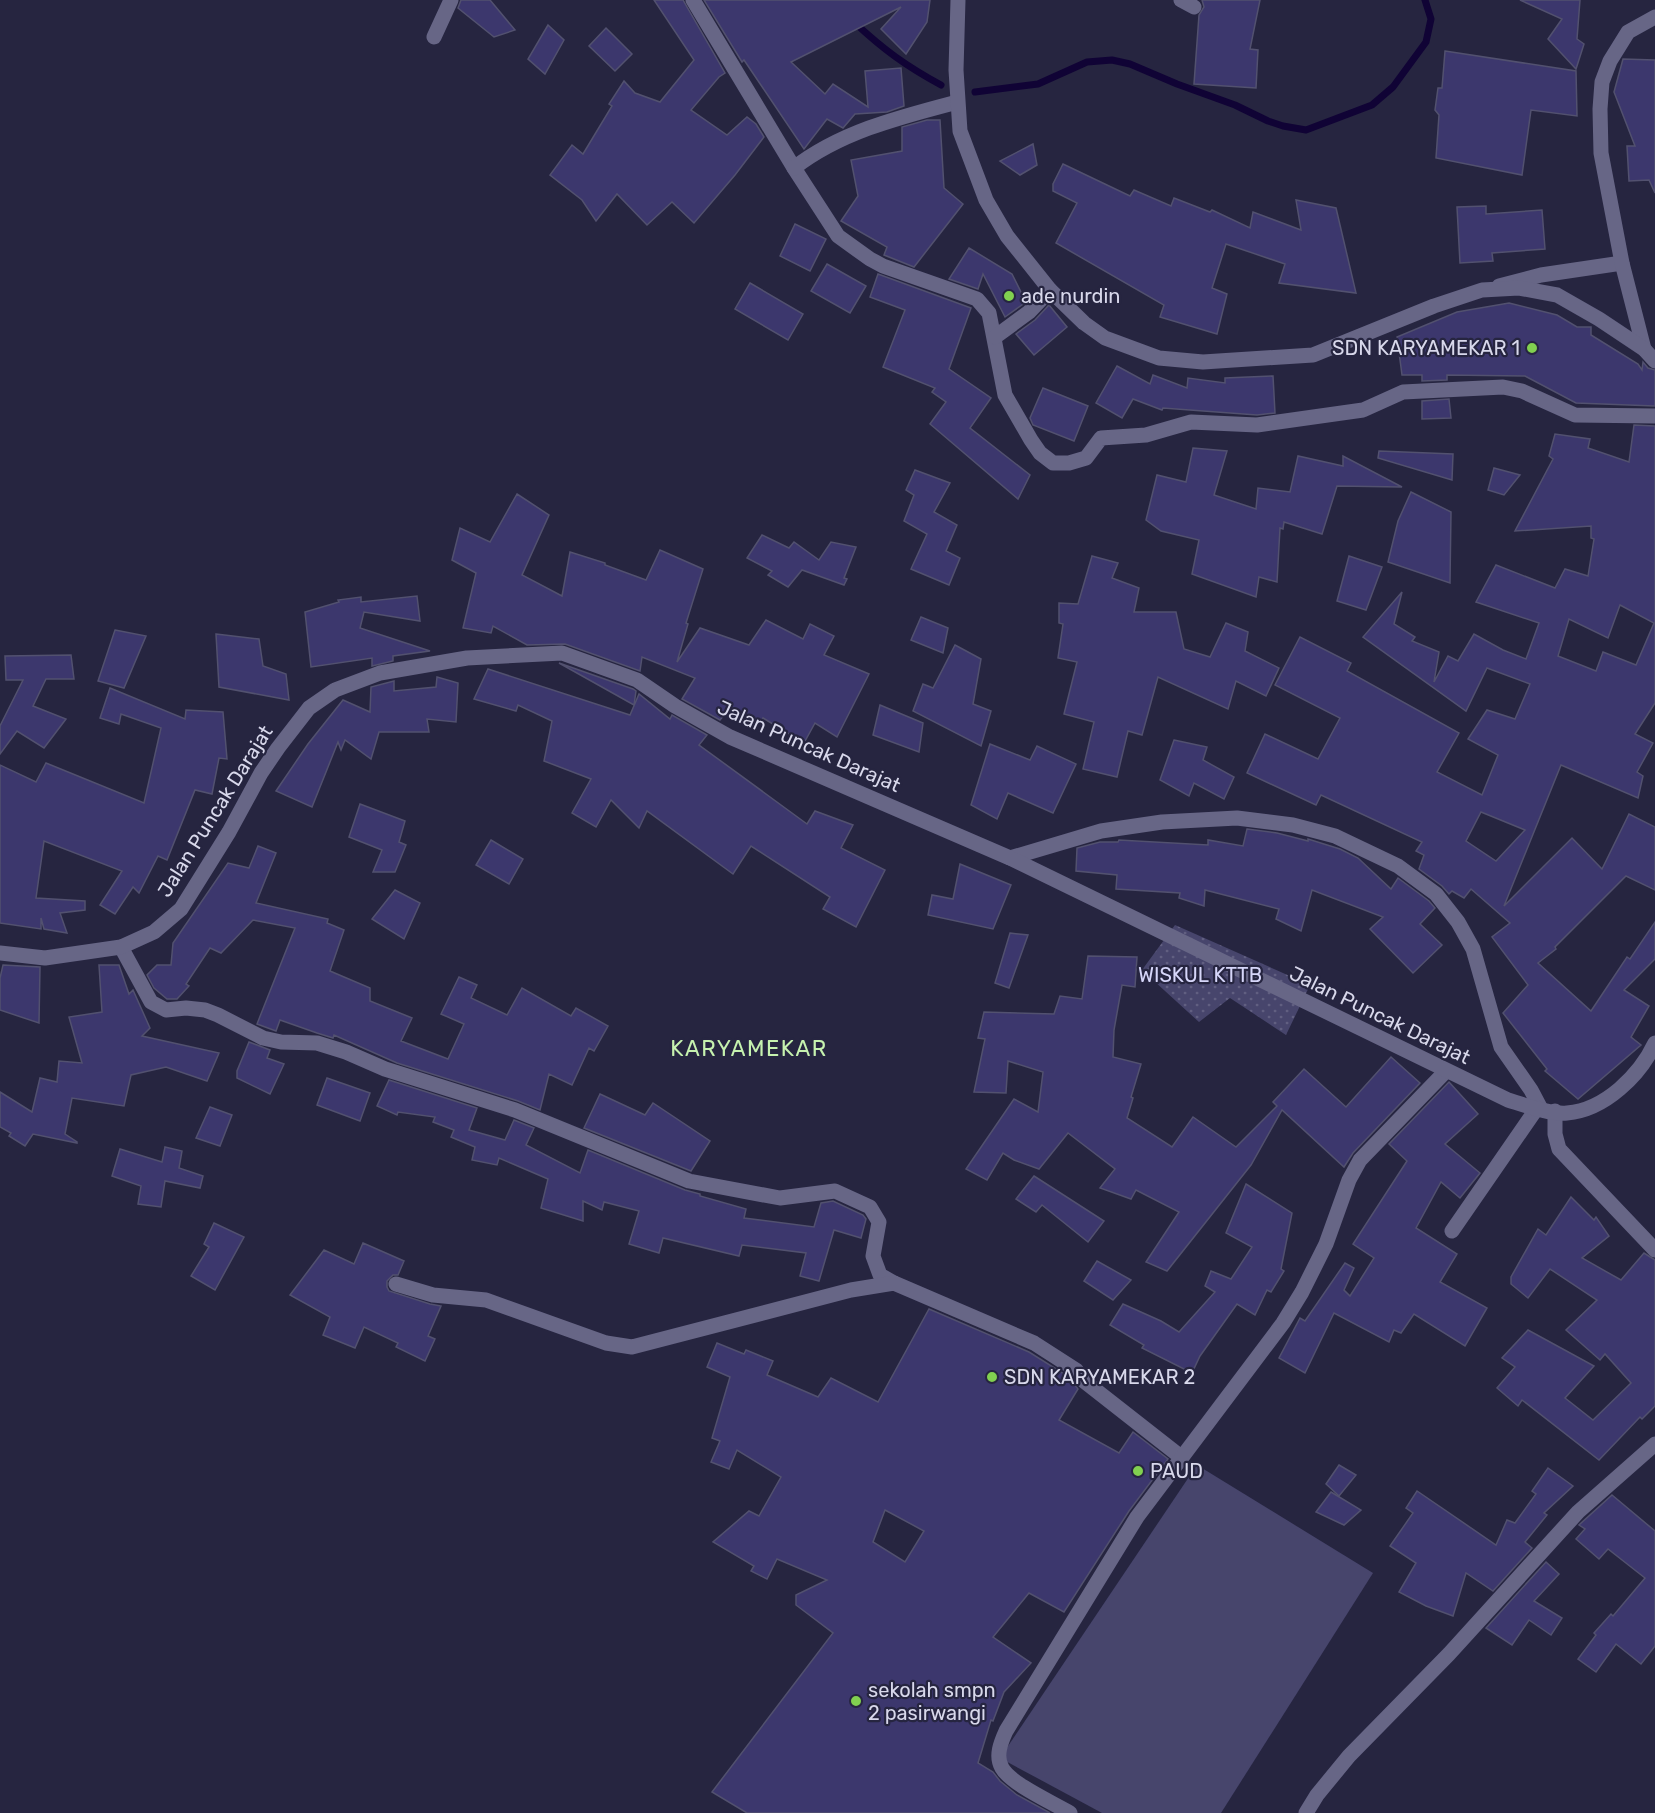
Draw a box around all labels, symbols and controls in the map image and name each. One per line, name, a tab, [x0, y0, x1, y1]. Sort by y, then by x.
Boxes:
place label: ade nurdin	[1021, 284, 1120, 308]
marker: ade nurdin	[1002, 289, 1016, 303]
place label: SDN KARYAMEKAR 1	[1332, 336, 1520, 360]
marker: SDN KARYAMEKAR 1	[1525, 341, 1539, 355]
street label: Jalan Puncak Darajat	[714, 695, 904, 797]
street label: Jalan Puncak Darajat	[152, 721, 278, 901]
street label: Jalan Puncak Darajat	[1286, 961, 1474, 1069]
park label: WISKUL KTTB	[1138, 963, 1262, 987]
district label: KARYAMEKAR	[670, 1035, 828, 1062]
place label: SDN KARYAMEKAR 2	[1004, 1365, 1195, 1389]
marker: SDN KARYAMEKAR 2	[985, 1370, 999, 1384]
place label: PAUD	[1150, 1459, 1203, 1483]
marker: PAUD	[1131, 1464, 1145, 1478]
place label: sekolah smpn 2 pasirwangi	[868, 1678, 996, 1725]
marker: sekolah smpn 2 pasirwangi	[849, 1694, 863, 1708]

